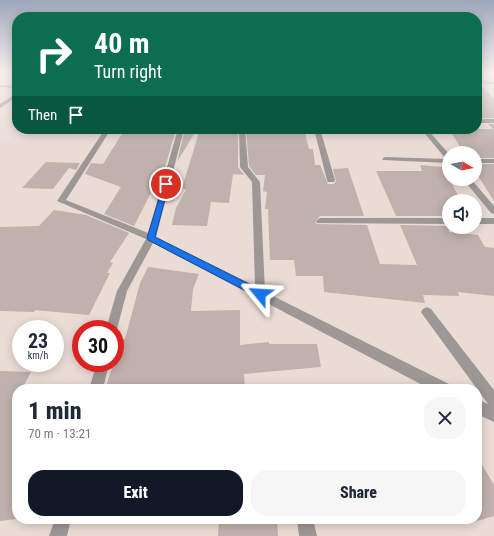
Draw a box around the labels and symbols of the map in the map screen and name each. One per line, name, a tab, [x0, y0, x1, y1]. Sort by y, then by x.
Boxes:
north arrow	[442, 146, 482, 186]
pin	[149, 167, 183, 201]
position arrow	[239, 273, 281, 315]
speed limit sign: 30	[72, 320, 124, 372]

